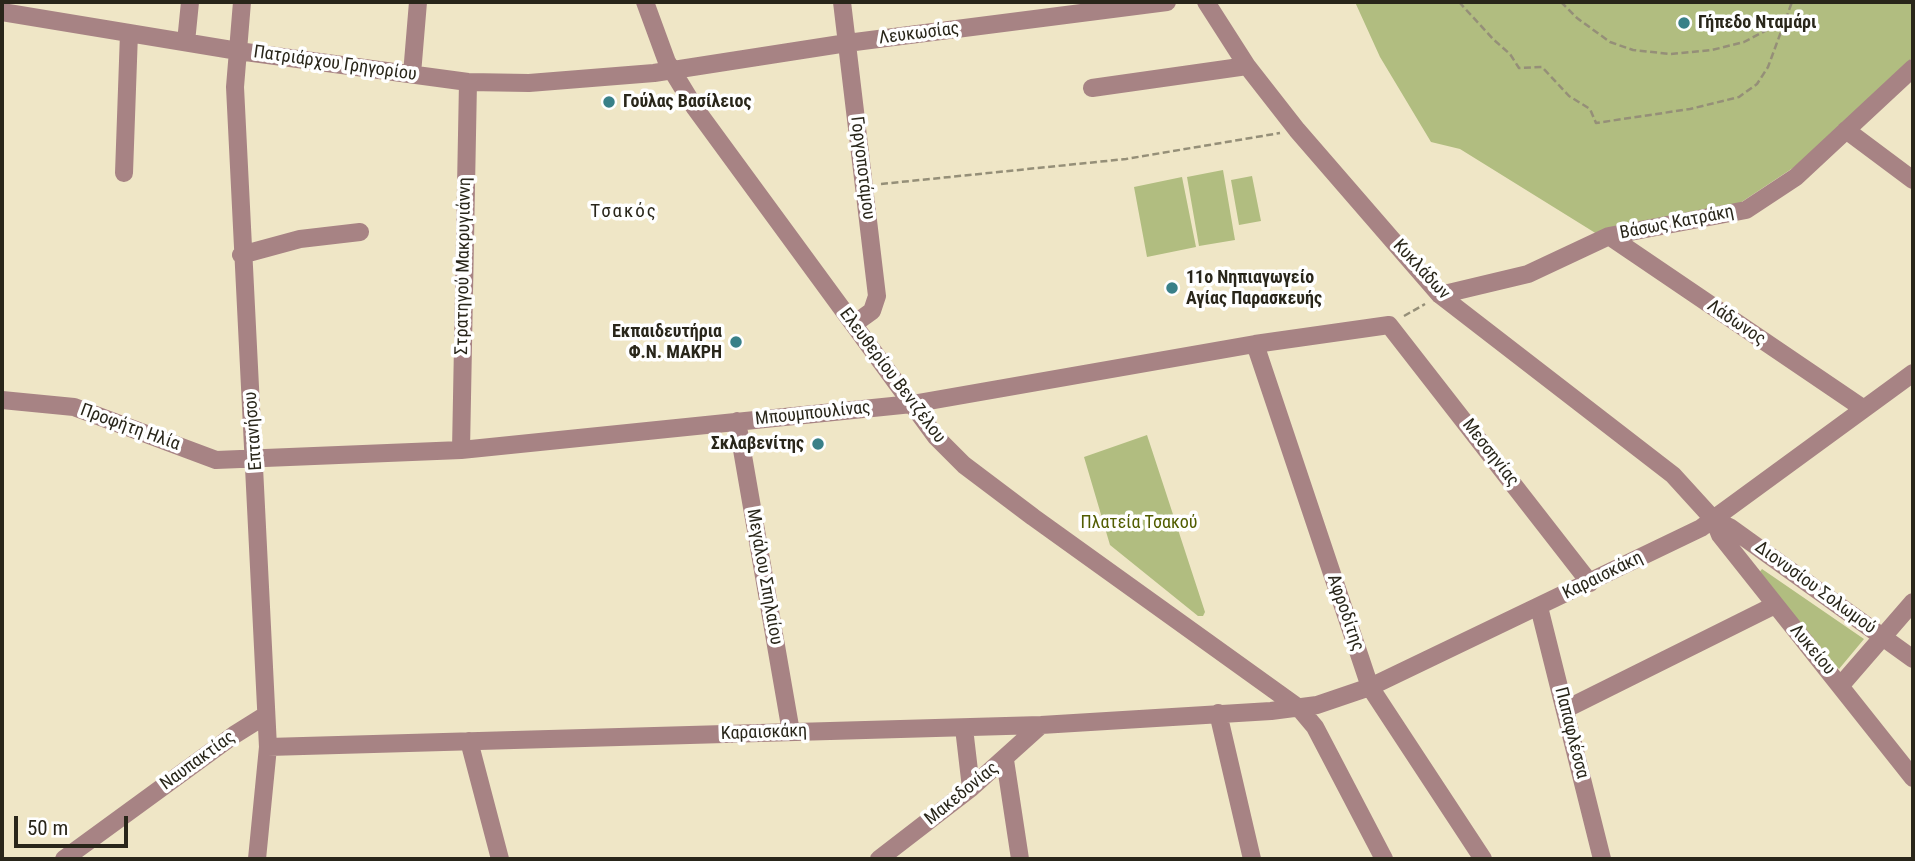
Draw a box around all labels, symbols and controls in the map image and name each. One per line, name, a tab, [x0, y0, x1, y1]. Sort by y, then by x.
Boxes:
place label: Γήπεδο Νταμάρι	[1698, 12, 1817, 34]
marker: Γήπεδο Νταμάρι	[1676, 15, 1692, 31]
street label: Λευκωσίας	[878, 18, 960, 50]
street label: Πατριάρχου Γρηγορίου	[252, 42, 418, 86]
place label: Γούλας Βασίλειος	[623, 91, 752, 113]
marker: Γούλας Βασίλειος	[601, 94, 617, 110]
street label: Γοργοποτάμου	[845, 115, 879, 221]
street label: Στρατηγού Μακρυγιάννη	[452, 177, 476, 355]
district label: Τσακός	[591, 201, 657, 223]
street label: Βάσως Κατράκη	[1618, 201, 1736, 245]
street label: Κυκλάδων	[1388, 236, 1454, 304]
place label: 11ο Νηπιαγωγείο Αγίας Παρασκευής	[1186, 267, 1322, 310]
marker: 11ο Νηπιαγωγείο Αγίας Παρασκευής	[1164, 280, 1180, 296]
street label: Λάδωνος	[1703, 296, 1769, 350]
street label: Ελευθερίου Βενιζέλου	[834, 304, 950, 448]
place label: Εκπαιδευτήρια Φ.Ν. ΜΑΚΡΗ	[612, 321, 722, 364]
marker: Εκπαιδευτήρια Φ.Ν. ΜΑΚΡΗ	[728, 334, 744, 350]
street label: Επτανήσου	[240, 391, 268, 471]
street label: Μπουμπουλίνας	[754, 397, 872, 431]
street label: Προφήτη Ηλία	[77, 400, 183, 456]
street label: Μεσσηνίας	[1457, 415, 1523, 491]
place label: Σκλαβενίτης	[711, 433, 804, 455]
marker: Σκλαβενίτης	[810, 436, 826, 452]
street label: Μεγάλου Σπηλαίου	[741, 507, 787, 647]
park label: Πλατεία Τσακού	[1081, 512, 1197, 534]
street label: Διονυσίου Σολωμού	[1750, 537, 1880, 639]
street label: Καραισκάκη	[1560, 547, 1646, 605]
street label: Αφροδίτης	[1322, 572, 1368, 654]
street label: Λυκείου	[1785, 620, 1839, 680]
street label: Παπαφλέσσα	[1549, 685, 1593, 781]
street label: Καραισκάκη	[721, 721, 807, 745]
street label: Ναυπακτίας	[156, 727, 240, 795]
street label: Μακεδονίας	[921, 758, 1003, 830]
scale bar	[18, 802, 131, 846]
text: 50 m	[27, 816, 68, 840]

